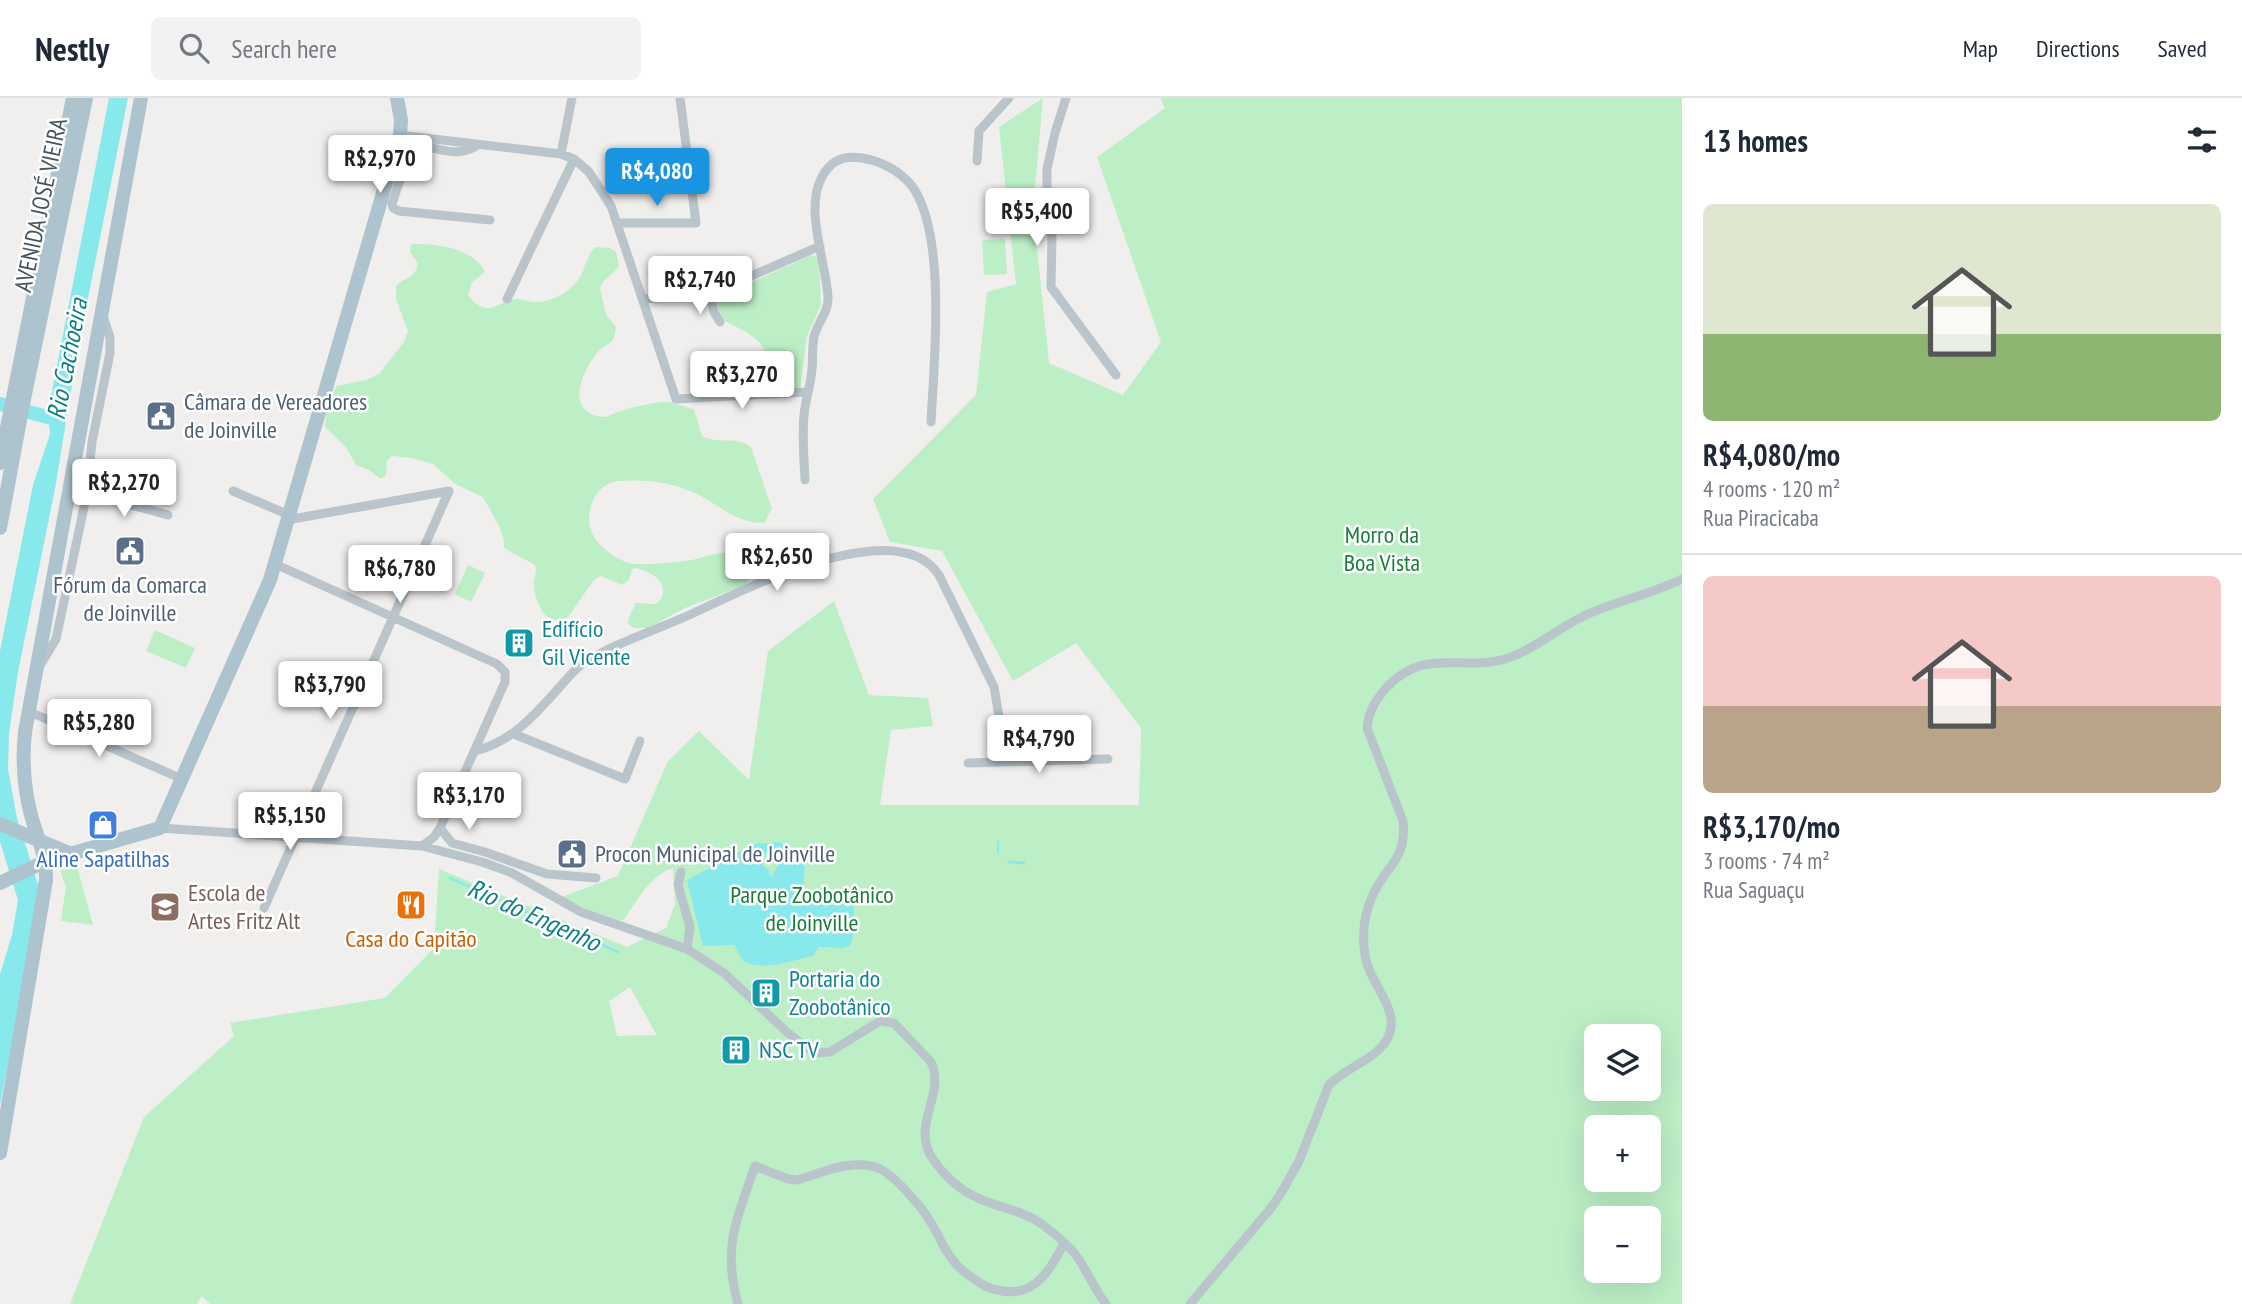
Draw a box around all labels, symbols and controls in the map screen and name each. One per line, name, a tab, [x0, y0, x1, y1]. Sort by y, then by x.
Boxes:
search box	[151, 17, 641, 80]
text: Nestly	[35, 27, 109, 70]
icon: search	[175, 29, 213, 67]
text: Search here	[231, 32, 337, 65]
text: Map	[1963, 33, 1998, 64]
text: Directions	[2036, 33, 2120, 64]
text: Saved	[2158, 33, 2207, 64]
street label: AVENIDA JOSÉ VIEIRA	[7, 114, 74, 295]
text: 13 homes	[1703, 121, 1808, 160]
icon: filters	[2183, 121, 2221, 159]
pin: R$2,970	[315, 136, 445, 195]
text: R$2,970	[344, 143, 416, 172]
pin: R$4,080	[592, 148, 722, 208]
text: R$4,080	[621, 156, 693, 185]
pin: R$5,400	[972, 188, 1102, 248]
text: R$5,400	[1001, 196, 1073, 225]
icon: home	[1899, 249, 2025, 375]
pin: R$2,740	[635, 256, 765, 316]
text: R$2,740	[664, 264, 736, 293]
water label: Rio Cachoeira	[39, 294, 95, 422]
pin: R$3,270	[677, 352, 807, 411]
text: R$3,270	[706, 359, 778, 388]
place label: Câmara de Vereadores de Joinville	[184, 386, 367, 445]
public building icon: Câmara de Vereadores de Joinville	[144, 399, 178, 433]
text: R$4,080/mo	[1703, 435, 1840, 474]
pin: R$2,270	[59, 460, 189, 519]
text: R$2,270	[88, 467, 160, 496]
text: 4 rooms · 120 m²	[1703, 474, 1840, 503]
text: Rua Piracicaba	[1703, 503, 1819, 532]
park label: Morro da Boa Vista	[1344, 519, 1420, 578]
pin: R$2,650	[712, 533, 842, 593]
public building icon: Fórum da Comarca de Joinville	[113, 534, 147, 568]
text: R$2,650	[741, 541, 813, 570]
pin: R$6,780	[335, 546, 465, 605]
text: R$6,780	[364, 553, 436, 582]
place label: Fórum da Comarca de Joinville	[53, 569, 207, 628]
place label: Edifício Gil Vicente	[542, 613, 630, 672]
icon: home	[1899, 621, 2025, 747]
building icon: Edifício Gil Vicente	[502, 626, 536, 660]
pin: R$3,790	[265, 662, 395, 721]
text: R$3,790	[294, 669, 366, 698]
pin: R$5,280	[34, 700, 164, 759]
text: R$5,280	[63, 707, 135, 736]
pin: R$4,790	[974, 716, 1104, 775]
text: R$4,790	[1003, 723, 1075, 752]
pin: R$3,170	[404, 772, 534, 832]
text: R$3,170	[433, 780, 505, 809]
pin: R$5,150	[225, 792, 355, 852]
text: R$5,150	[254, 800, 326, 829]
text: R$3,170/mo	[1703, 807, 1840, 846]
shop icon: Aline Sapatilhas	[86, 808, 120, 842]
public building icon: Procon Municipal de Joinville	[555, 837, 589, 871]
place label: Procon Municipal de Joinville	[595, 838, 835, 869]
place label: Aline Sapatilhas	[36, 843, 170, 874]
text: 3 rooms · 74 m²	[1703, 846, 1830, 875]
water label: Rio do Engenho	[463, 871, 607, 959]
text: Rua Saguaçu	[1703, 875, 1804, 904]
place label: Escola de Artes Fritz Alt	[188, 877, 301, 936]
park label: Parque Zoobotânico de Joinville	[730, 879, 894, 938]
restaurant icon: Casa do Capitão	[394, 888, 428, 922]
school or university icon: Escola de Artes Fritz Alt	[148, 890, 182, 924]
place label: Casa do Capitão	[345, 923, 477, 954]
place label: Portaria do Zoobotânico	[789, 963, 891, 1022]
building icon: Portaria do Zoobotânico	[749, 976, 783, 1010]
map controls	[1584, 1024, 1661, 1283]
button: layers	[1584, 1024, 1661, 1101]
building icon: NSC TV	[719, 1033, 753, 1067]
place label: NSC TV	[759, 1034, 819, 1065]
button: +	[1584, 1115, 1661, 1192]
button: −	[1584, 1206, 1661, 1283]

